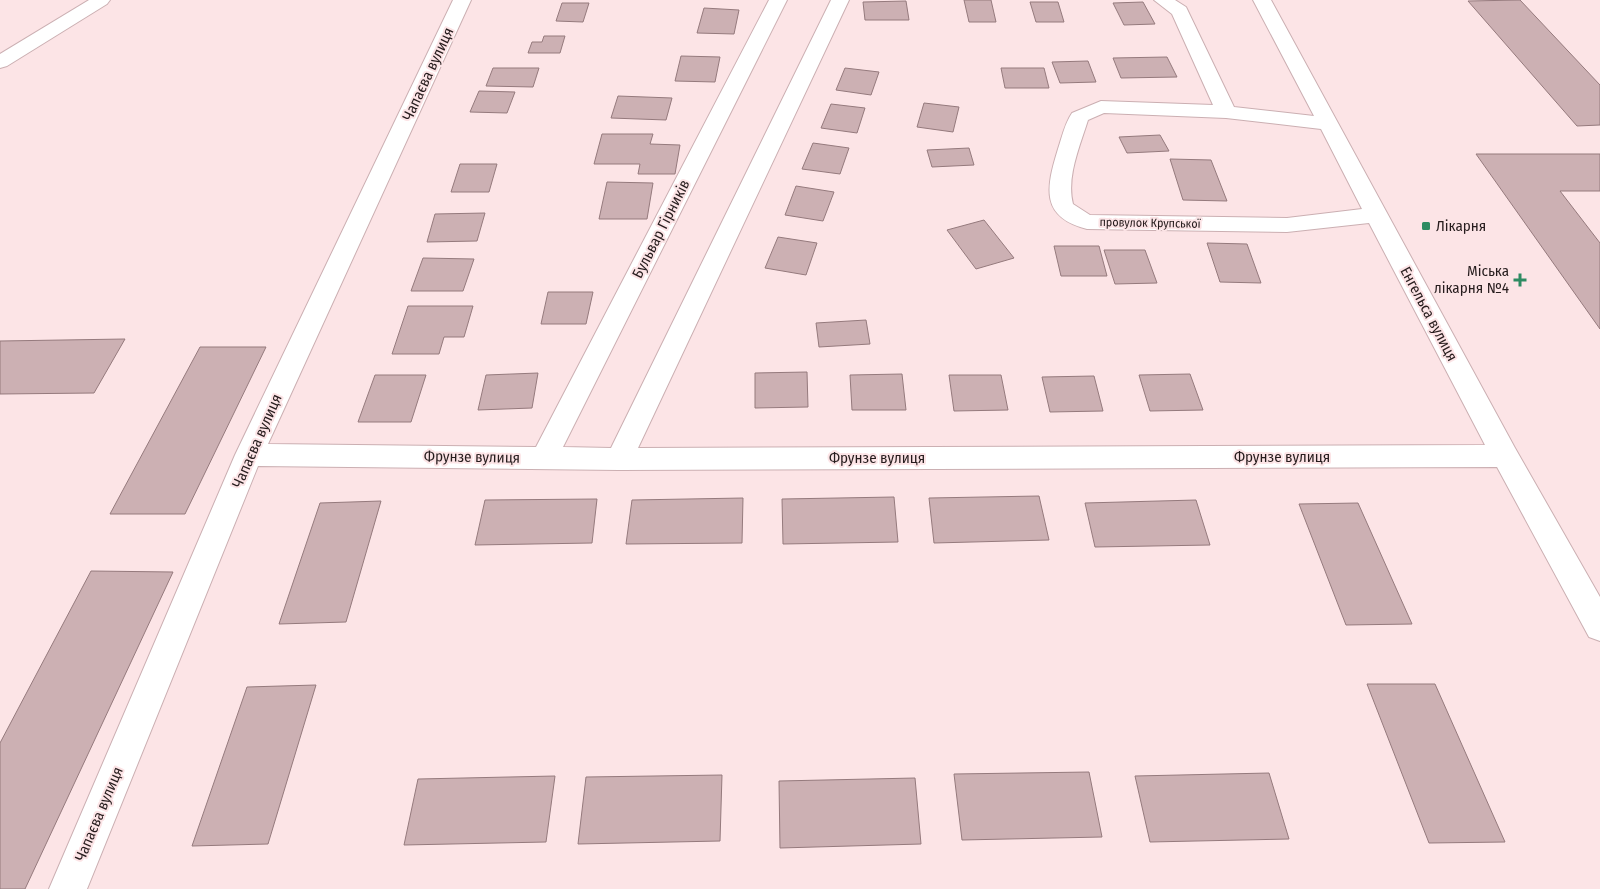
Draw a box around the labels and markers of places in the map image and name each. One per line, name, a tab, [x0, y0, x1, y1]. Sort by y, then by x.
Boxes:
place label: Лікарня	[1436, 217, 1486, 235]
marker: Лікарня	[1420, 220, 1432, 232]
place label: Міська лікарня №4	[1434, 262, 1509, 297]
marker: Міська лікарня №4	[1513, 273, 1527, 287]

